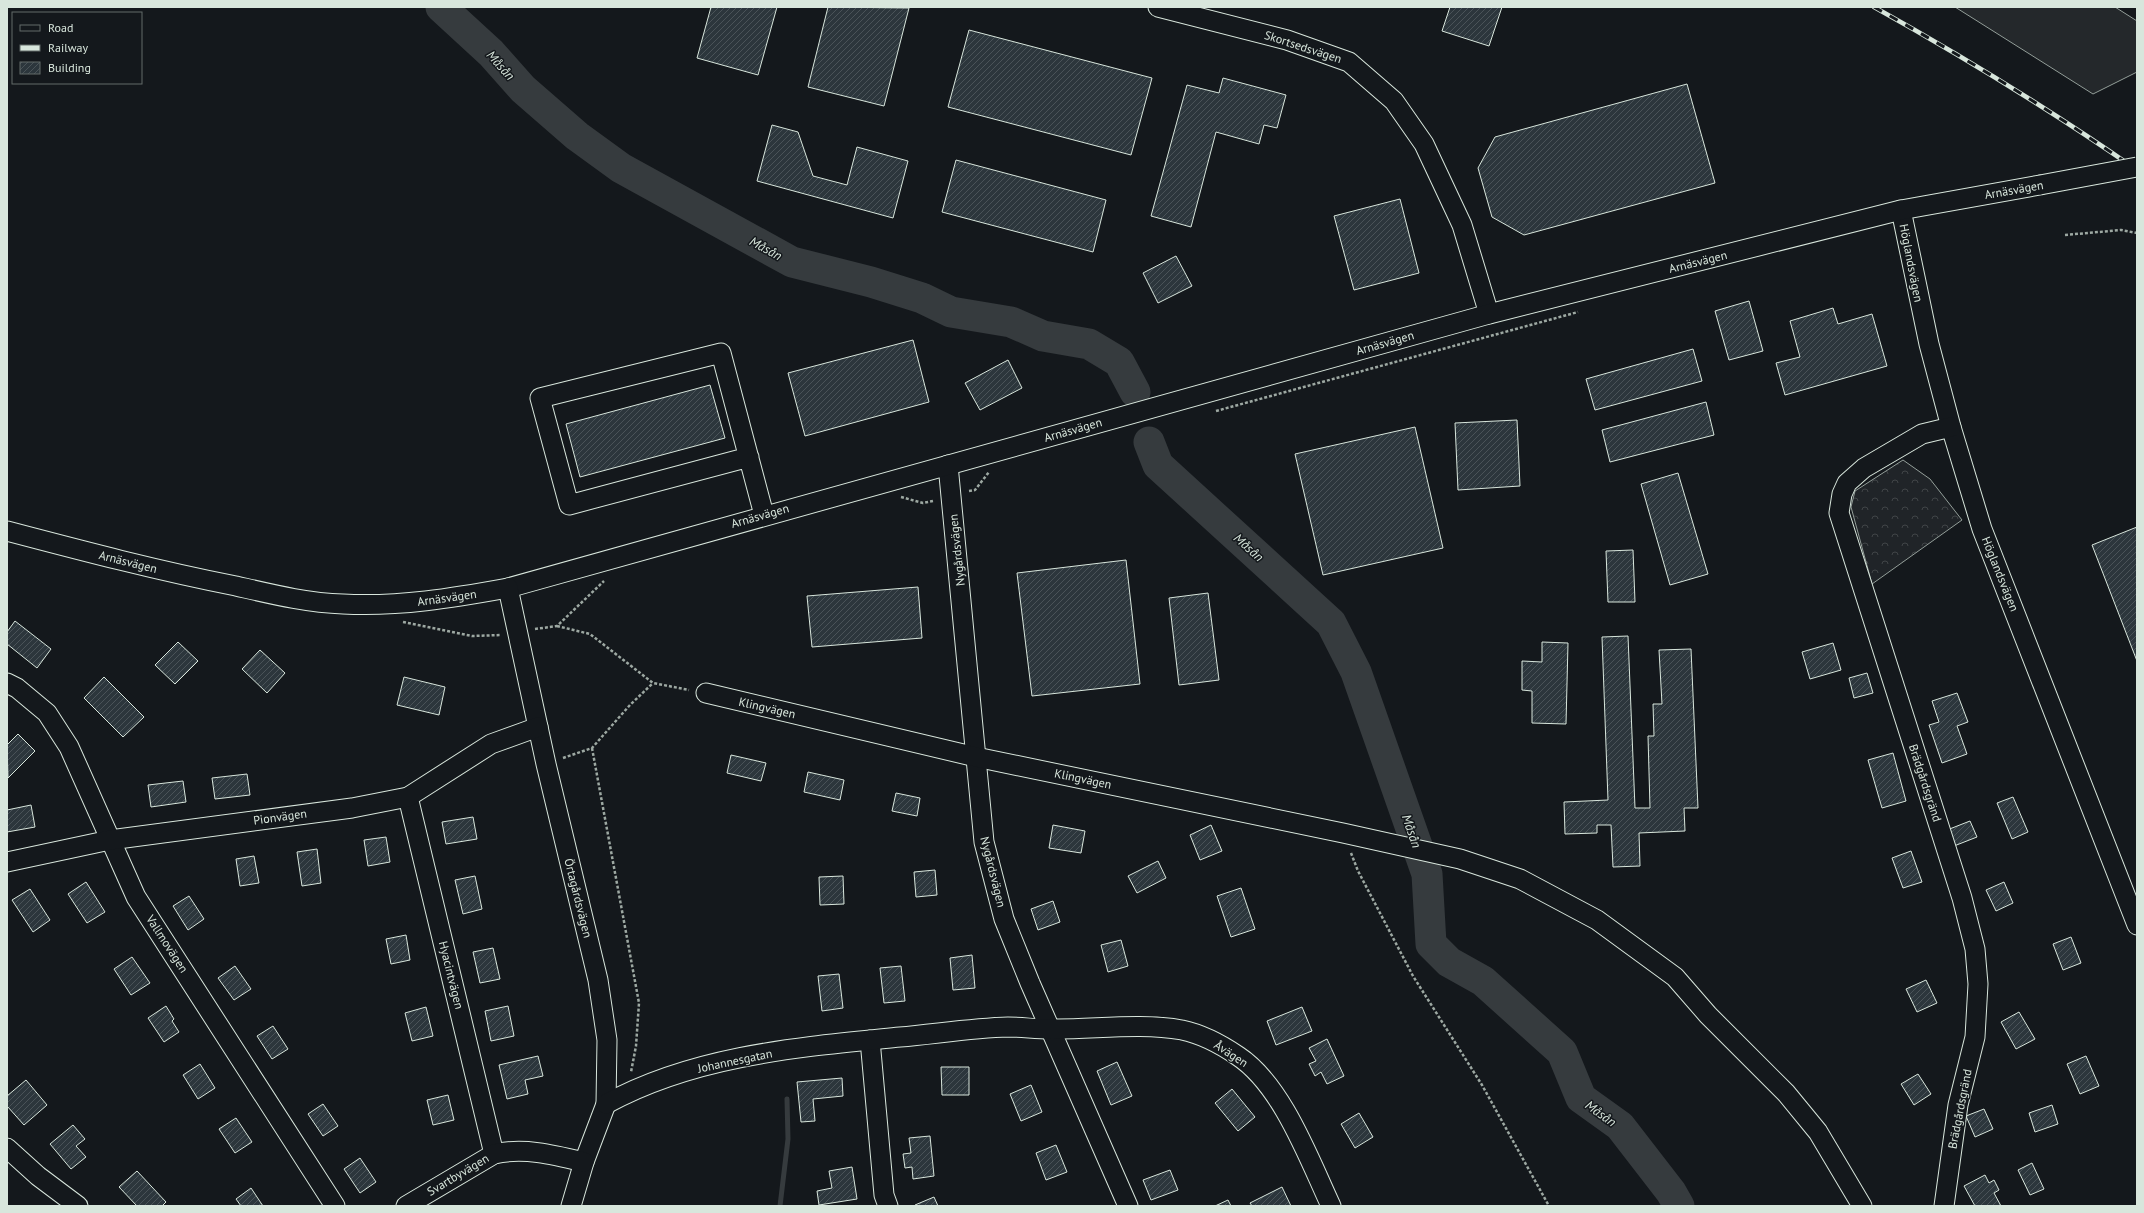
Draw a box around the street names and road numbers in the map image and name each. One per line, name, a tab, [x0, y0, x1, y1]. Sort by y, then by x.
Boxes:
street label: Skortsedsvägen	[1263, 27, 1344, 66]
street label: Arnäsvägen	[1983, 177, 2045, 202]
street label: Höglandsvägen	[1897, 223, 1926, 303]
street label: Arnäsvägen	[1667, 247, 1729, 276]
street label: Arnäsvägen	[1354, 327, 1416, 358]
street label: Arnäsvägen	[1042, 414, 1104, 445]
street label: Arnäsvägen	[729, 500, 791, 531]
street label: Nygårdsvägen	[945, 513, 968, 587]
street label: Höglandsvägen	[1979, 534, 2022, 613]
street label: Arnäsvägen	[97, 547, 159, 576]
street label: Arnäsvägen	[416, 586, 477, 609]
street label: Klingvägen	[737, 694, 797, 721]
street label: Brädgårdsgränd	[1906, 742, 1945, 824]
street label: Klingvägen	[1053, 765, 1113, 792]
street label: Pionvägen	[252, 805, 308, 828]
street label: Nygårdsvägen	[977, 835, 1010, 909]
street label: Örtagårdsvägen	[561, 857, 596, 939]
street label: Vallmovägen	[143, 911, 192, 976]
street label: Hyacintvägen	[436, 939, 467, 1011]
street label: Åvägen	[1211, 1037, 1251, 1070]
street label: Johannesgatan	[695, 1045, 773, 1076]
street label: Brädgårdsgränd	[1944, 1068, 1975, 1150]
street label: Svartbyvägen	[424, 1150, 491, 1199]

